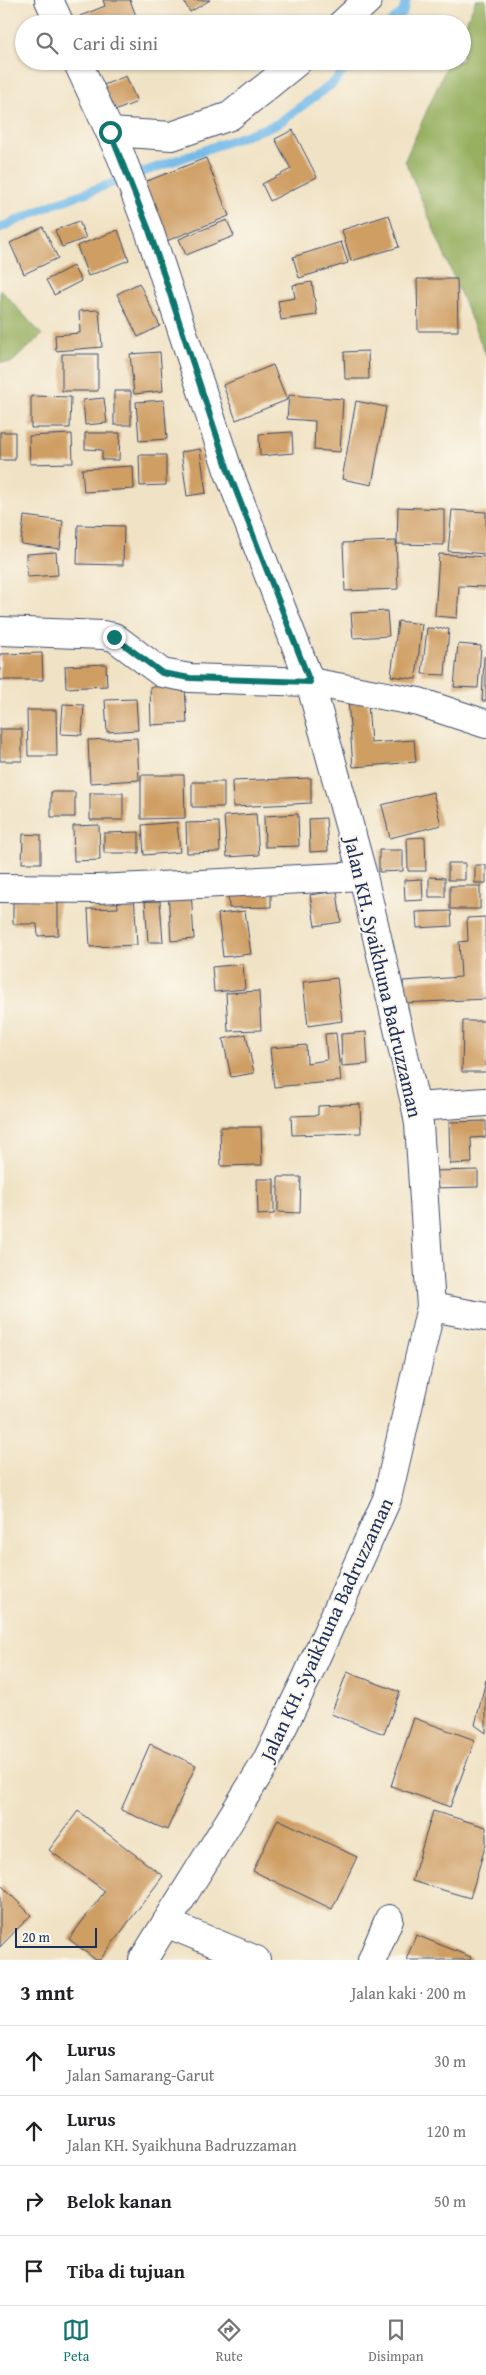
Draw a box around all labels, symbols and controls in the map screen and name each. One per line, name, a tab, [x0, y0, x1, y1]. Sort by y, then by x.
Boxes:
search box	[15, 15, 471, 70]
icon: search	[33, 29, 61, 57]
text: Cari di sini	[73, 29, 158, 57]
route start	[99, 121, 122, 144]
route end	[103, 626, 126, 649]
street label: Jalan KH. Syaikhuna Badruzzaman	[337, 831, 430, 1120]
street label: Jalan KH. Syaikhuna Badruzzaman	[251, 1493, 400, 1768]
scale bar	[15, 1925, 98, 1948]
text: 20 m	[22, 1927, 50, 1947]
text: 3 mnt	[20, 1977, 74, 2008]
text: Jalan kaki · 200 m	[351, 1981, 466, 2005]
text: Lurus	[67, 2035, 116, 2063]
icon: ahead	[20, 2047, 48, 2075]
text: 30 m	[434, 2049, 466, 2073]
text: Jalan Samarang-Garut	[67, 2063, 215, 2087]
text: Lurus	[67, 2105, 116, 2133]
icon: ahead	[20, 2117, 48, 2145]
text: 120 m	[426, 2119, 466, 2143]
text: Jalan KH. Syaikhuna Badruzzaman	[67, 2133, 297, 2157]
icon: right	[20, 2187, 48, 2215]
text: Belok kanan	[67, 2187, 172, 2215]
text: 50 m	[434, 2189, 466, 2213]
icon: arrive	[20, 2257, 48, 2285]
text: Tiba di tujuan	[67, 2257, 185, 2285]
tab: Peta	[62, 2316, 90, 2366]
tab: Rute	[215, 2316, 243, 2366]
tab: Disimpan	[368, 2316, 424, 2366]

